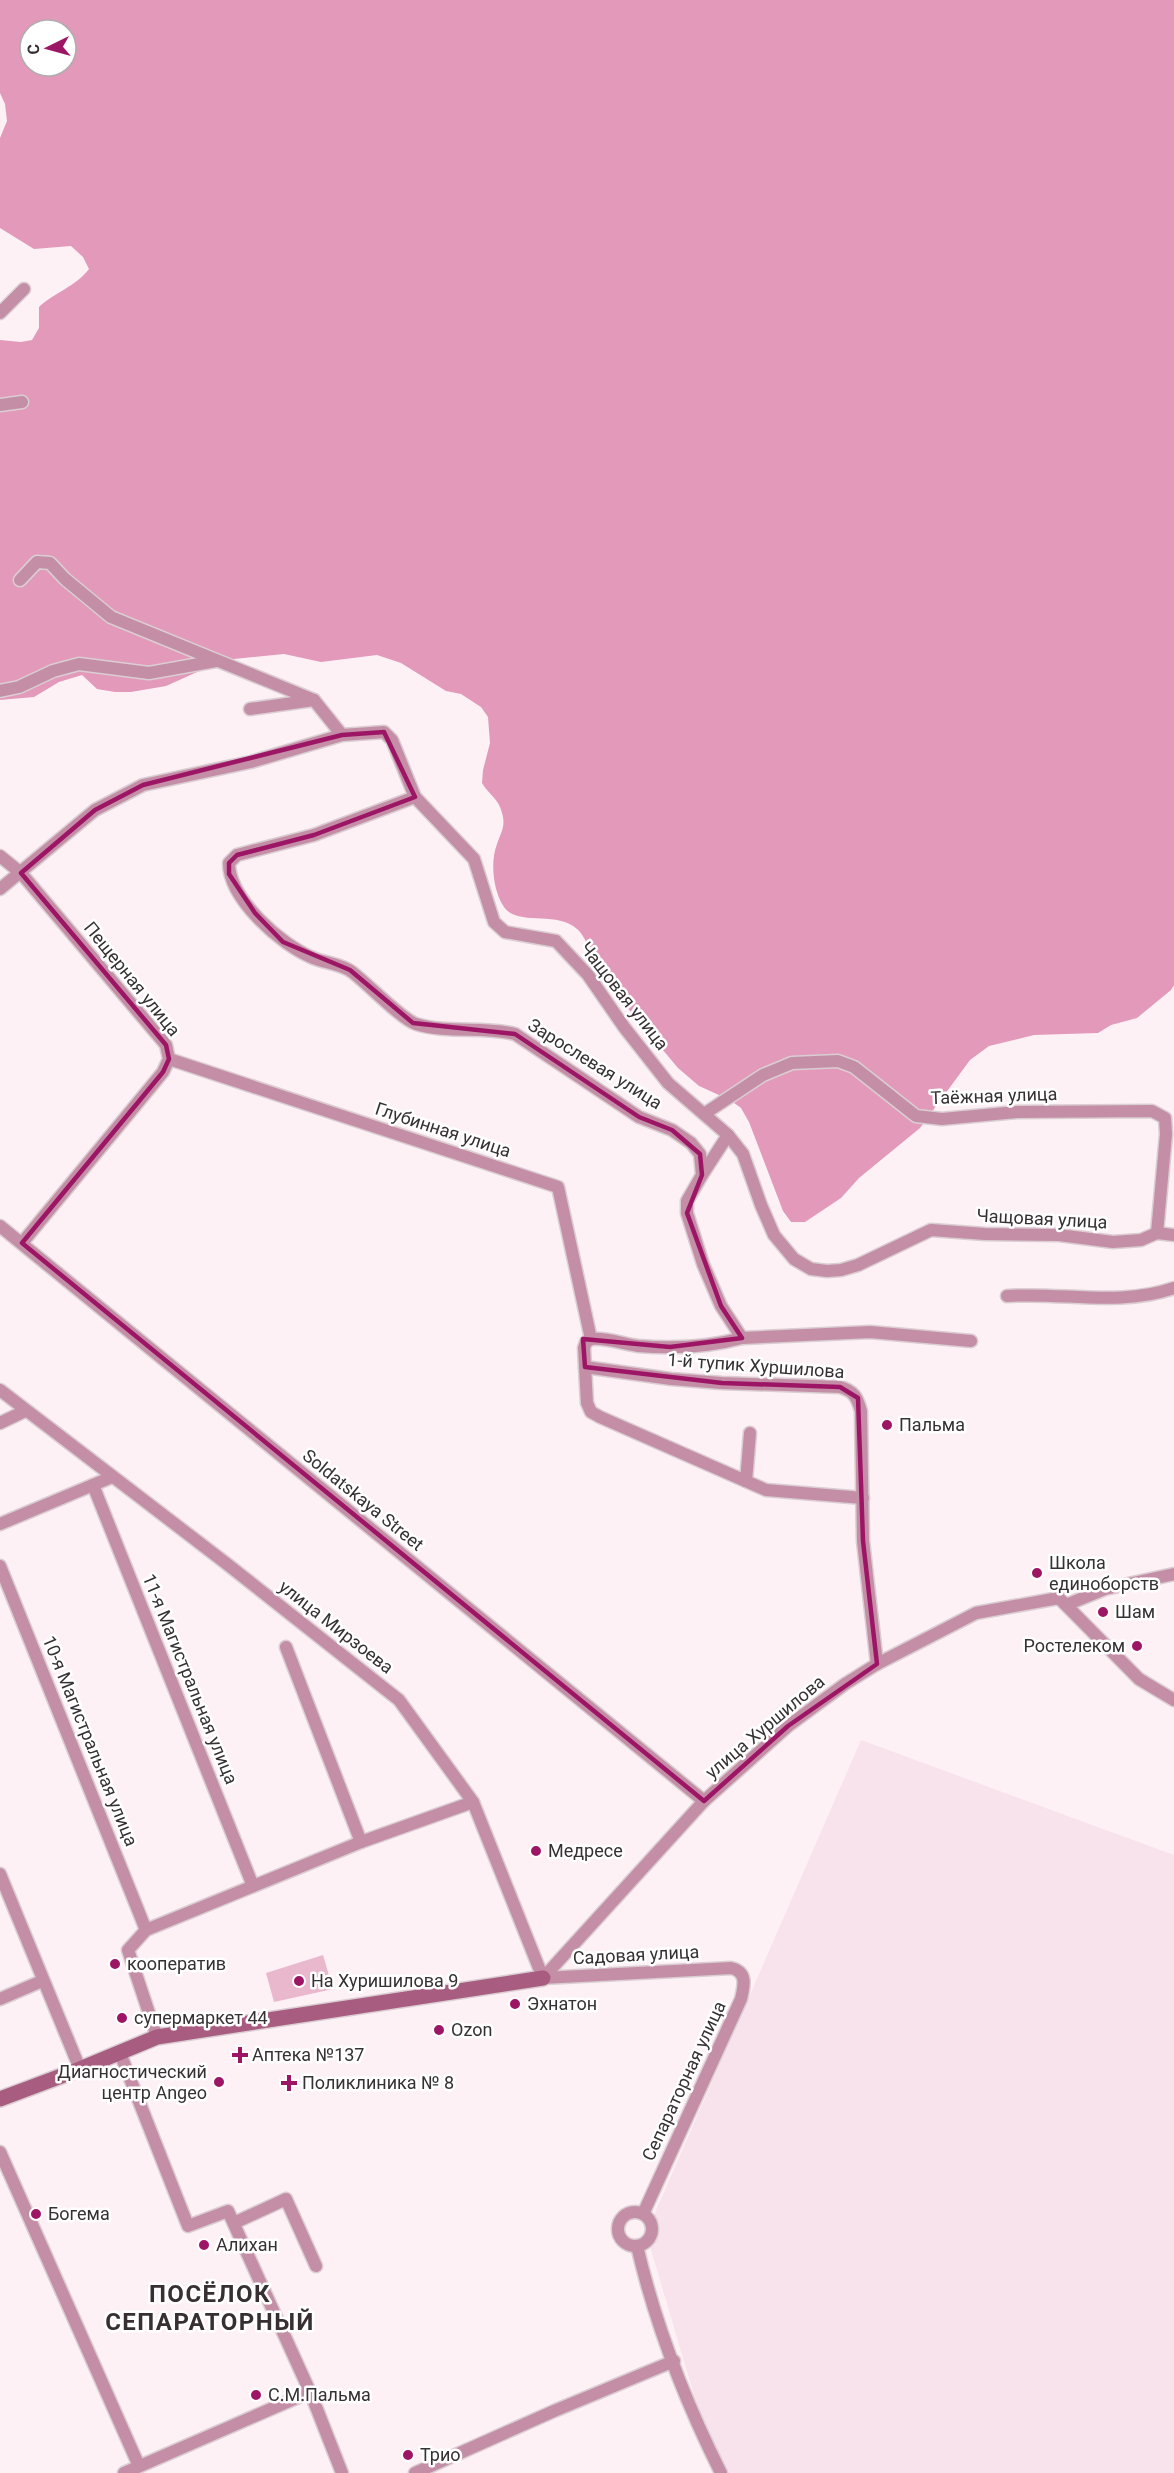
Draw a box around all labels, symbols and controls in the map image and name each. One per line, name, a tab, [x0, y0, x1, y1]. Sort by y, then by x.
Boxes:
north arrow	[18, 18, 78, 78]
text: С	[24, 43, 43, 55]
street label: Пещерная улица	[80, 917, 185, 1040]
street label: Чащовая улица	[576, 938, 673, 1054]
street label: Зарослевая улица	[524, 1014, 666, 1113]
street label: Таёжная улица	[930, 1083, 1058, 1108]
street label: Глубинная улица	[373, 1098, 514, 1161]
street label: Чащовая улица	[976, 1205, 1108, 1232]
street label: 1-й тупик Хуршилова	[667, 1349, 845, 1382]
place label: Пальма	[899, 1414, 965, 1435]
marker: Пальма	[880, 1418, 894, 1432]
street label: Soldatskaya Street	[299, 1444, 428, 1555]
place label: Школа единоборств	[1049, 1552, 1159, 1594]
marker: Школа единоборств	[1030, 1566, 1044, 1580]
street label: 11-я Магистральная улица	[139, 1571, 242, 1787]
street label: улица Мирзоева	[275, 1576, 398, 1678]
place label: Шам	[1115, 1601, 1155, 1622]
marker: Шам	[1096, 1605, 1110, 1619]
street label: 10-я Магистральная улица	[39, 1633, 142, 1849]
place label: Ростелеком	[1023, 1635, 1125, 1656]
marker: Ростелеком	[1130, 1639, 1144, 1653]
street label: улица Хуршилова	[701, 1671, 829, 1783]
place label: Медресе	[548, 1840, 623, 1861]
marker: Медресе	[529, 1844, 543, 1858]
street label: Садовая улица	[572, 1941, 700, 1968]
place label: кооператив	[127, 1953, 226, 1974]
marker: кооператив	[108, 1957, 122, 1971]
place label: На Хуришилова 9	[311, 1970, 458, 1991]
marker: На Хуришилова 9	[292, 1974, 306, 1988]
place label: Эхнатон	[527, 1993, 597, 2014]
marker: Эхнатон	[508, 1997, 522, 2011]
street label: Сепараторная улица	[637, 1998, 730, 2164]
place label: супермаркет 44	[134, 2007, 268, 2028]
marker: супермаркет 44	[115, 2011, 129, 2025]
place label: Ozon	[451, 2019, 492, 2040]
marker: Ozon	[432, 2023, 446, 2037]
place label: Аптека №137	[252, 2044, 364, 2065]
marker: Аптека №137	[233, 2048, 247, 2062]
place label: Диагностический центр Angeo	[57, 2061, 207, 2103]
place label: Поликлиника № 8	[302, 2072, 454, 2093]
marker: Поликлиника № 8	[280, 2074, 298, 2092]
marker: Диагностический центр Angeo	[212, 2075, 226, 2089]
place label: Богема	[48, 2203, 110, 2224]
marker: Богема	[29, 2207, 43, 2221]
place label: Алихан	[216, 2234, 278, 2255]
marker: Алихан	[197, 2238, 211, 2252]
district label: ПОСЁЛОК СЕПАРАТОРНЫЙ	[105, 2280, 315, 2336]
place label: С.М.Пальма	[268, 2384, 371, 2405]
marker: С.М.Пальма	[249, 2388, 263, 2402]
place label: Трио	[420, 2444, 461, 2465]
marker: Трио	[401, 2448, 415, 2462]

